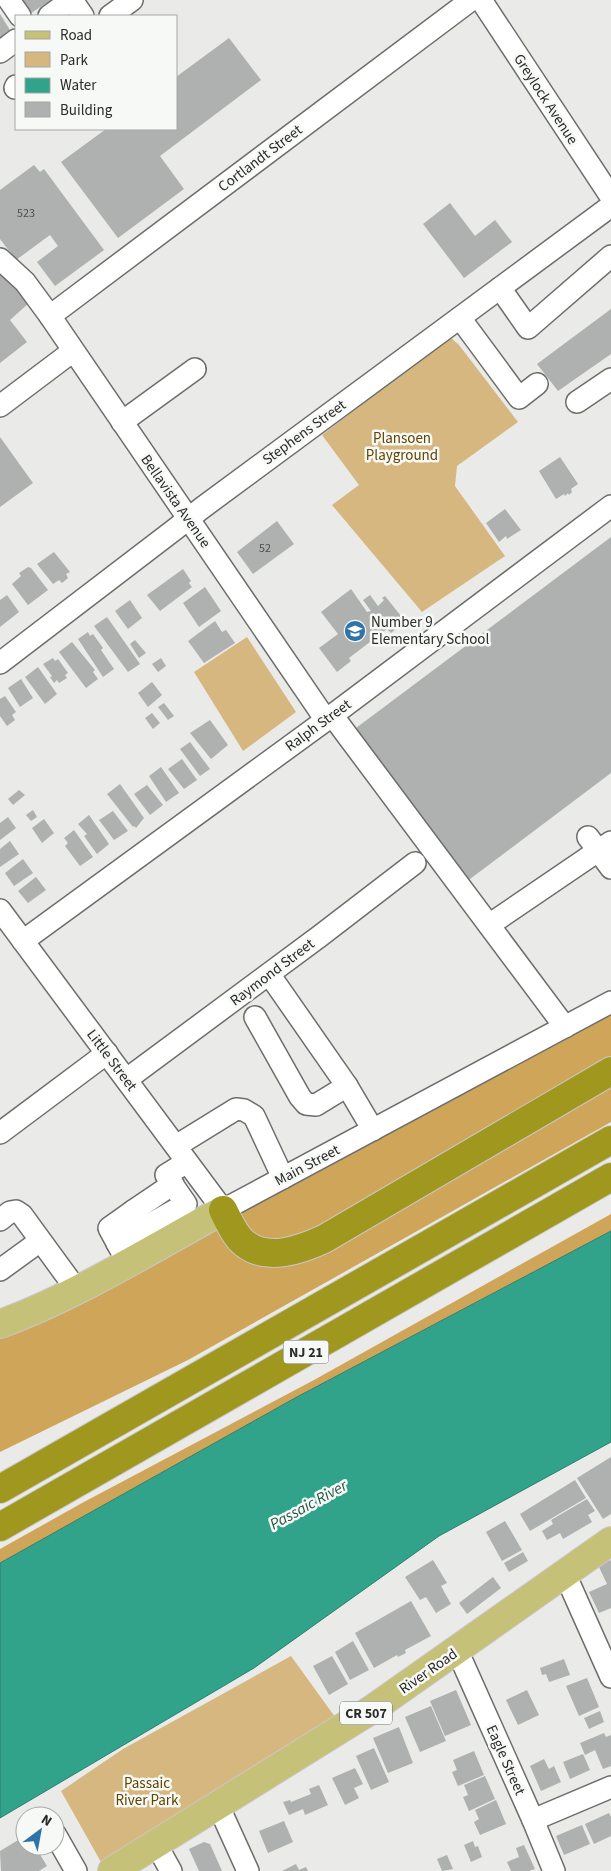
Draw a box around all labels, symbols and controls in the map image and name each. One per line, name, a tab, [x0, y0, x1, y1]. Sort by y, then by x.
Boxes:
legend	[15, 15, 178, 130]
text: Road	[60, 25, 92, 46]
text: Park	[60, 50, 89, 71]
street label: Greylock Avenue	[508, 50, 583, 149]
text: Water	[60, 75, 97, 96]
text: Building	[60, 100, 113, 121]
street label: Cortlandt Street	[214, 120, 307, 197]
house number: 523	[17, 205, 35, 222]
street label: Stephens Street	[258, 395, 350, 470]
park label: Plansoen Playground	[366, 428, 438, 466]
street label: Bellavista Avenue	[136, 450, 216, 552]
house number: 52	[259, 540, 271, 557]
place label: Number 9 Elementary School	[371, 612, 489, 650]
school or university icon: Number 9 Elementary School	[343, 619, 367, 643]
street label: Ralph Street	[281, 694, 356, 757]
street label: Raymond Street	[226, 934, 319, 1011]
street label: Little Street	[81, 1025, 142, 1096]
street label: Main Street	[271, 1140, 343, 1191]
road number: NJ 21	[284, 1340, 328, 1364]
water label: Passaic River	[266, 1474, 353, 1535]
street label: River Road	[395, 1644, 462, 1699]
road number: CR 507	[340, 1702, 392, 1725]
street label: Eagle Street	[481, 1722, 530, 1799]
park label: Passaic River Park	[116, 1773, 179, 1811]
north arrow	[15, 1806, 65, 1856]
text: N	[37, 1810, 56, 1832]

